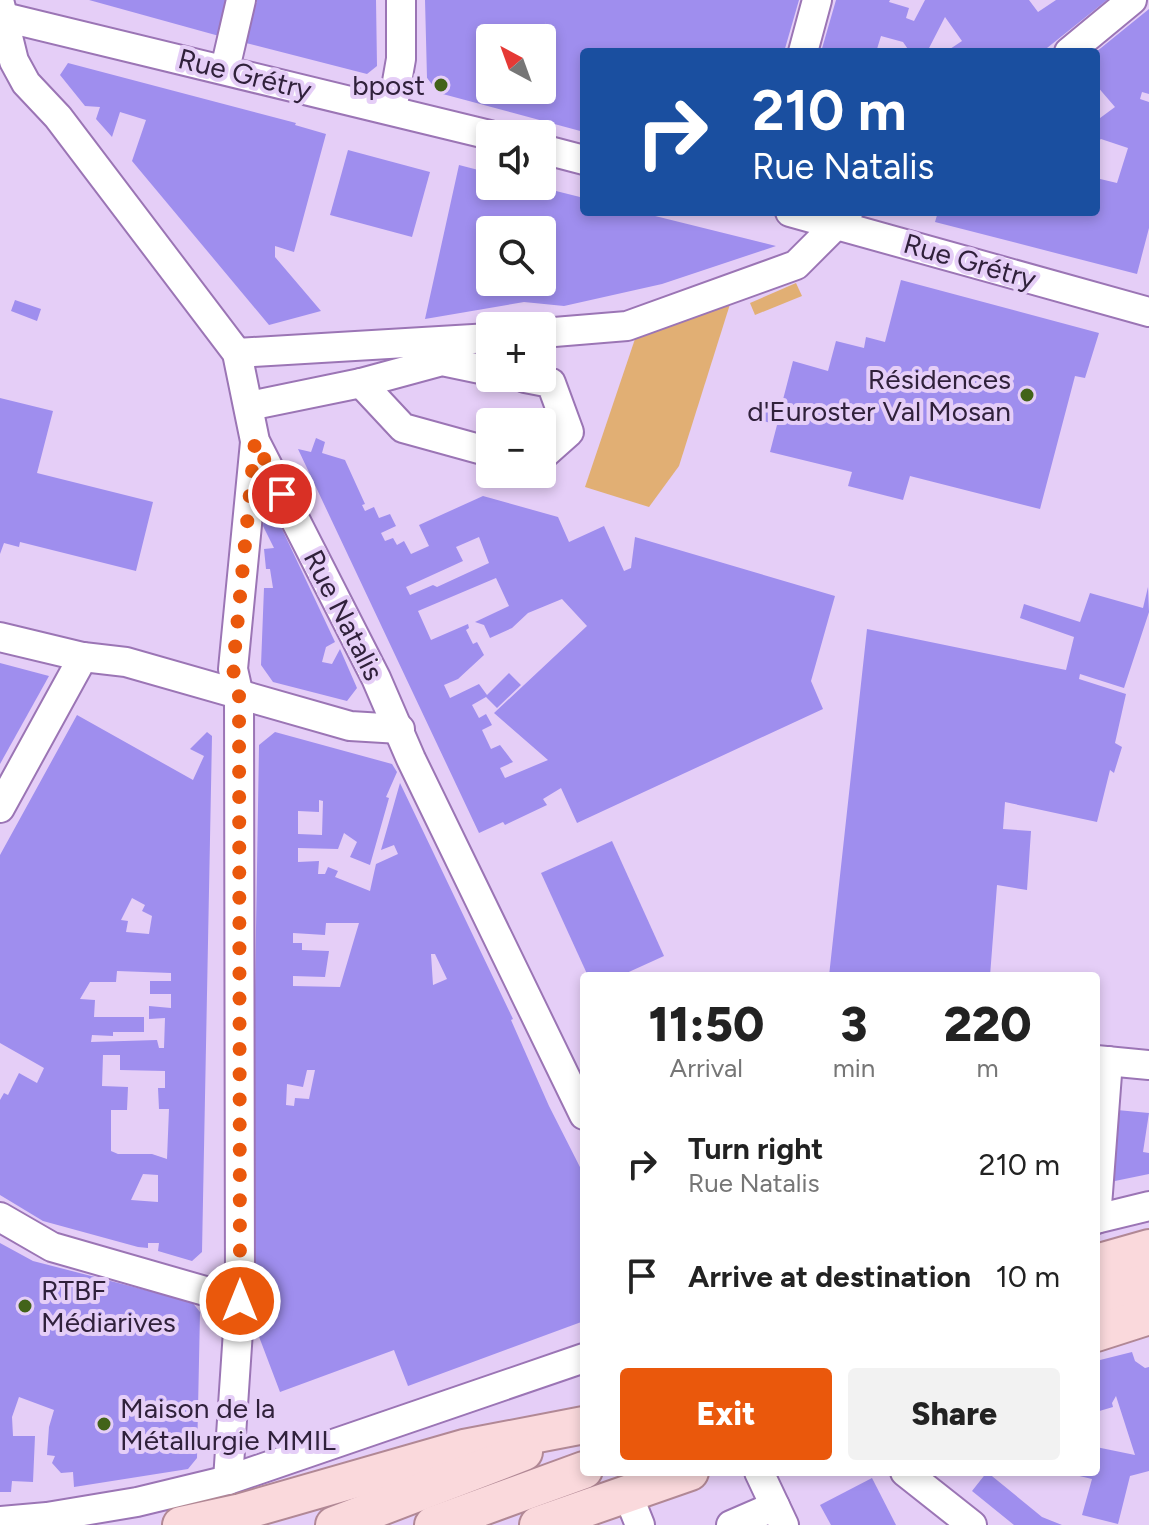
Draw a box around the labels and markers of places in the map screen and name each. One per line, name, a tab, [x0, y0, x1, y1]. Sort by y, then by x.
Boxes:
place label: bpost	[352, 68, 425, 102]
marker: bpost	[432, 76, 450, 94]
place label: Résidences d'Euroster Val Mosan	[747, 362, 1011, 428]
marker: Résidences d'Euroster Val Mosan	[1018, 386, 1036, 404]
pin	[248, 460, 316, 528]
place label: RTBF Médiarives	[41, 1273, 176, 1339]
marker: RTBF Médiarives	[16, 1297, 34, 1315]
place label: Maison de la Métallurgie MMIL	[120, 1391, 336, 1457]
marker: Maison de la Métallurgie MMIL	[95, 1415, 113, 1433]

